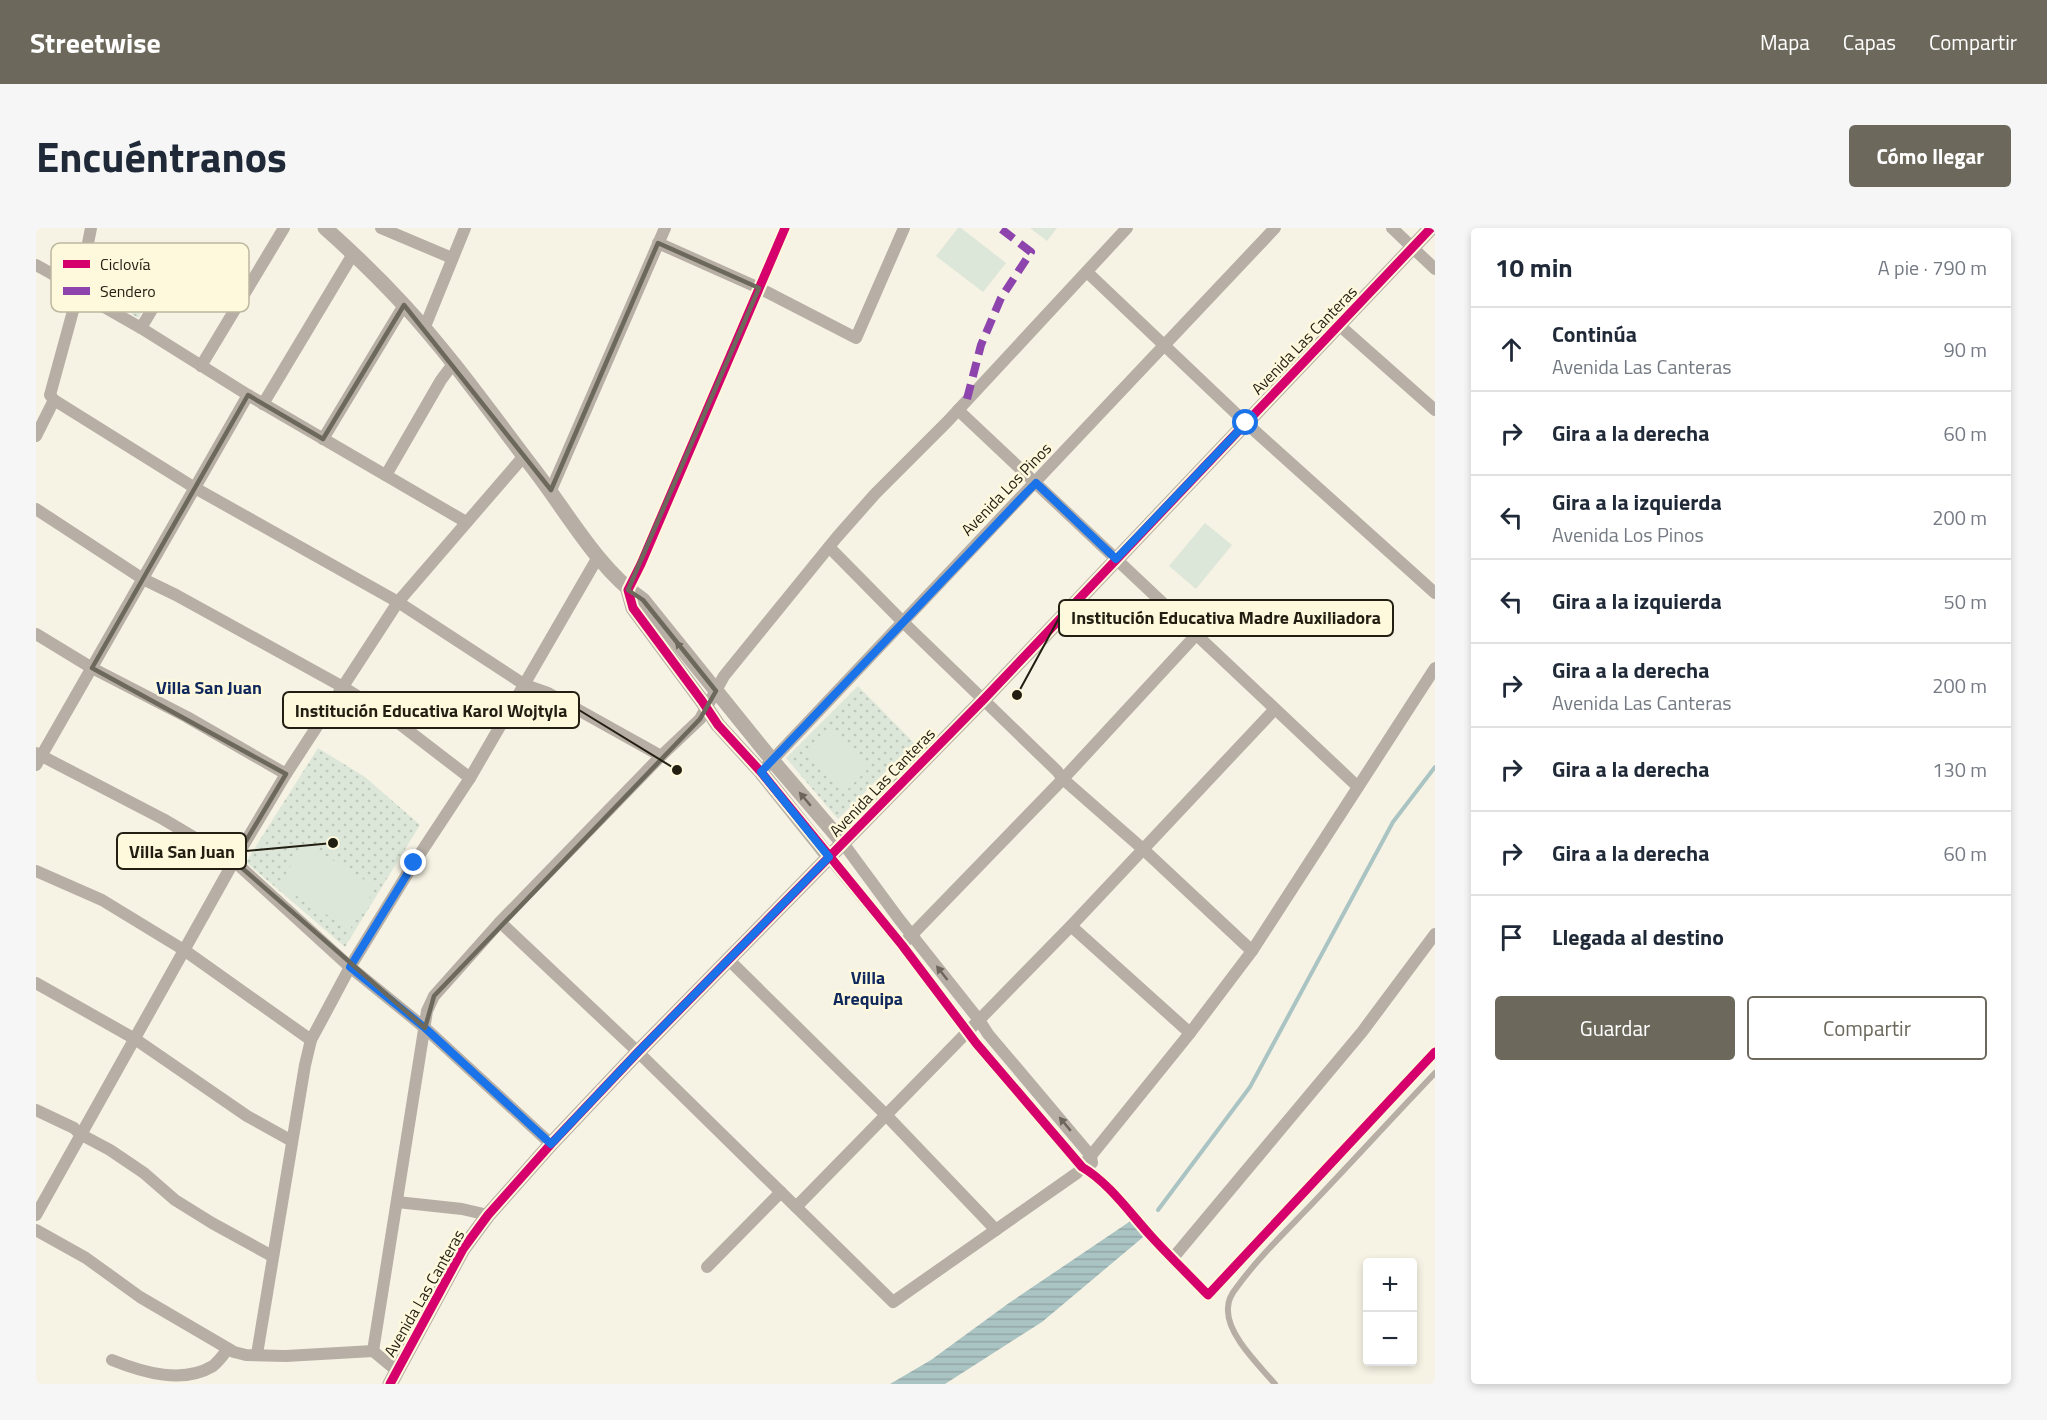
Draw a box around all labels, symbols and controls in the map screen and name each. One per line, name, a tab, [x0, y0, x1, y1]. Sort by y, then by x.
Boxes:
text: Streetwise	[30, 21, 161, 64]
text: Mapa	[1760, 26, 1810, 58]
text: Capas	[1843, 26, 1896, 58]
text: Compartir	[1929, 26, 2017, 58]
text: Encuéntranos	[36, 124, 287, 188]
button: Cómo llegar	[1849, 125, 2011, 187]
legend	[51, 243, 249, 312]
text: 10 min	[1495, 248, 1573, 287]
text: Ciclovía	[100, 252, 150, 276]
text: A pie · 790 m	[1878, 252, 1987, 283]
text: Sendero	[100, 279, 156, 303]
street label: Avenida Las Canteras	[1245, 280, 1363, 400]
text: Continúa	[1552, 317, 1637, 351]
icon: ahead	[1495, 333, 1528, 366]
text: 90 m	[1943, 334, 1987, 365]
text: Avenida Las Canteras	[1552, 351, 1731, 382]
route start	[1232, 409, 1258, 435]
text: Gira a la derecha	[1552, 416, 1709, 450]
icon: right	[1495, 417, 1528, 450]
text: 60 m	[1943, 418, 1987, 449]
street label: Avenida Los Pinos	[955, 437, 1057, 541]
text: Gira a la izquierda	[1552, 485, 1722, 519]
icon: left	[1495, 501, 1528, 534]
text: 200 m	[1932, 502, 1987, 533]
text: Avenida Los Pinos	[1552, 519, 1704, 550]
text: Gira a la izquierda	[1552, 584, 1722, 618]
icon: left	[1495, 585, 1528, 618]
text: 50 m	[1943, 586, 1987, 617]
callout: Institución Educativa Madre Auxiliadora	[1059, 600, 1393, 636]
text: Institución Educativa Madre Auxiliadora	[1071, 604, 1381, 631]
one-way arrow	[675, 640, 688, 656]
text: Gira a la derecha	[1552, 653, 1709, 687]
icon: right	[1495, 669, 1528, 702]
text: 200 m	[1932, 670, 1987, 701]
district label: Villa San Juan	[156, 674, 262, 701]
text: Avenida Las Canteras	[1552, 687, 1731, 718]
callout: Institución Educativa Karol Wojtyla	[283, 692, 579, 728]
text: Institución Educativa Karol Wojtyla	[295, 697, 567, 724]
street label: Avenida Las Canteras	[823, 722, 941, 842]
text: Gira a la derecha	[1552, 752, 1709, 786]
icon: right	[1495, 753, 1528, 786]
text: 130 m	[1932, 754, 1987, 785]
one-way arrow	[799, 792, 812, 807]
callout: Villa San Juan	[117, 833, 246, 869]
text: Gira a la derecha	[1552, 836, 1709, 870]
icon: right	[1495, 837, 1528, 870]
text: Villa San Juan	[129, 838, 235, 865]
text: 60 m	[1943, 838, 1987, 869]
route end	[400, 849, 426, 875]
text: Llegada al destino	[1552, 920, 1724, 954]
icon: arrive	[1495, 921, 1528, 954]
district label: Villa Arequipa	[833, 964, 903, 1012]
one-way arrow	[935, 965, 948, 981]
button: Guardar	[1495, 996, 1735, 1060]
button: Compartir	[1747, 996, 1987, 1060]
one-way arrow	[1059, 1117, 1072, 1132]
street label: Avenida Las Canteras	[378, 1225, 470, 1361]
map controls	[1363, 1258, 1417, 1366]
button: +	[1363, 1258, 1417, 1312]
button: −	[1363, 1312, 1417, 1366]

